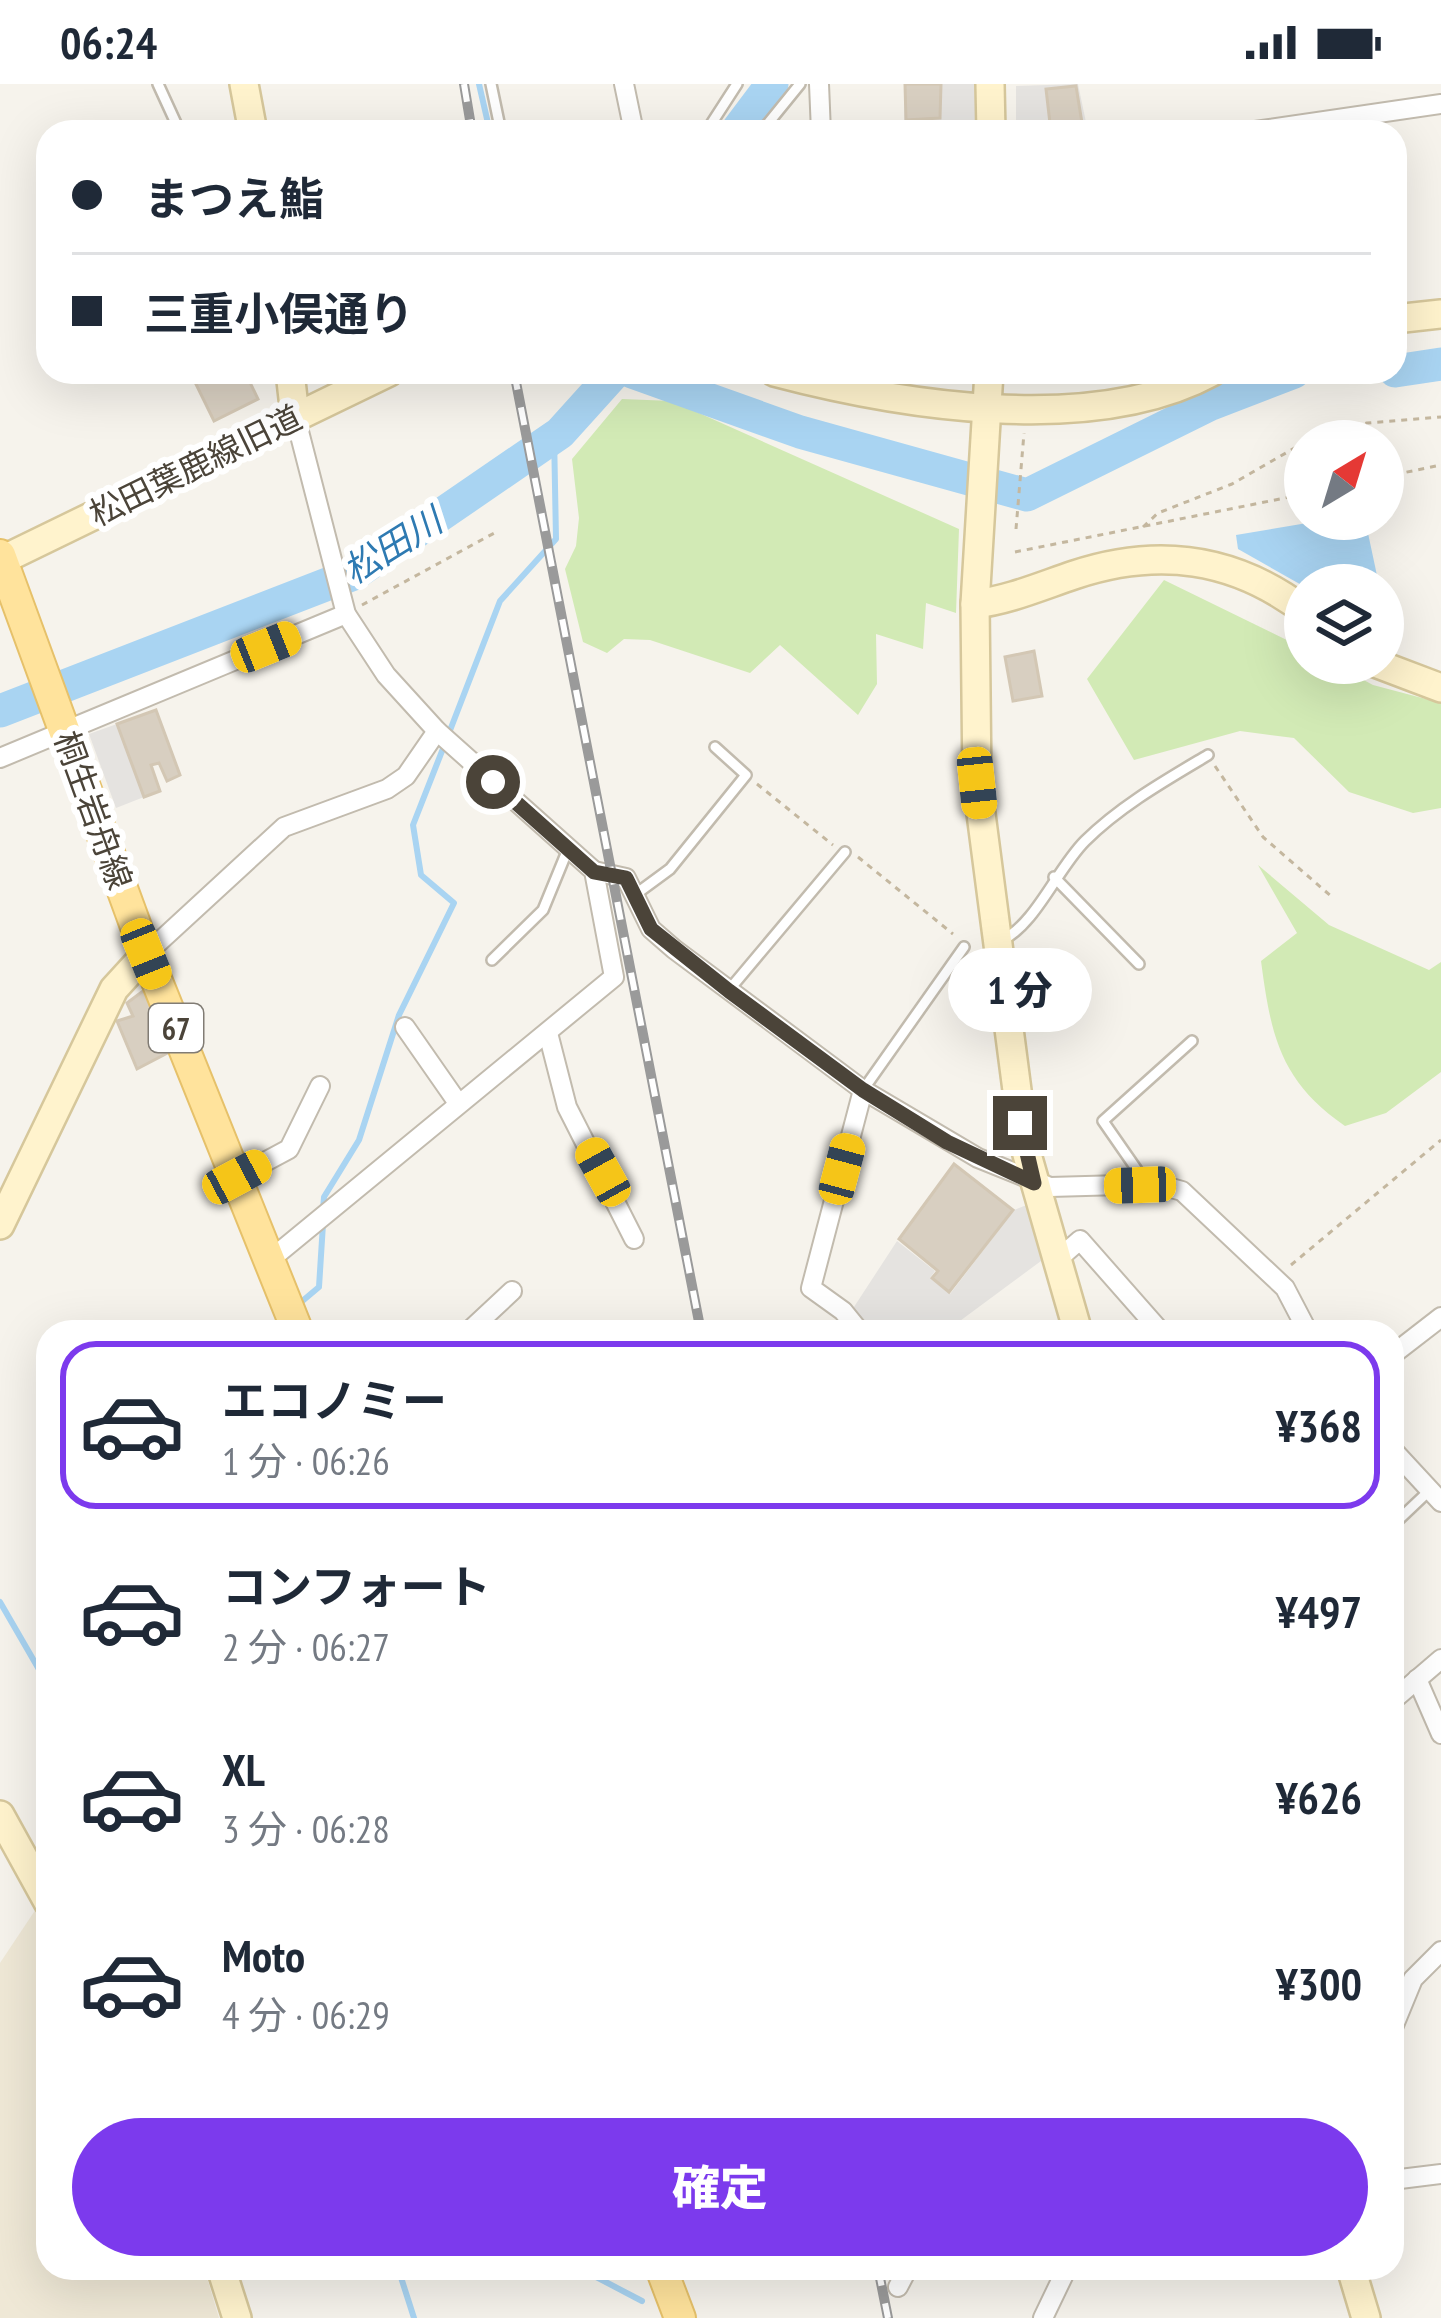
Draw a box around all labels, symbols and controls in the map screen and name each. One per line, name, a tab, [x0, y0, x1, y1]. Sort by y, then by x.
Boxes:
text: 06:24	[60, 13, 157, 71]
text: まつえ鮨	[144, 169, 324, 227]
text: 三重小俣通り	[144, 284, 414, 342]
street label: 松田葉鹿線旧道	[82, 395, 308, 535]
north arrow	[1284, 420, 1404, 540]
map controls	[1284, 420, 1404, 684]
water label: 松田川	[334, 494, 454, 594]
button: layers	[1284, 564, 1404, 684]
car	[226, 617, 306, 677]
street label: 桐生岩舟線	[46, 725, 142, 895]
car	[955, 745, 999, 821]
route start	[466, 755, 520, 809]
car	[116, 914, 176, 994]
callout: 1 分	[948, 949, 1092, 1033]
text: 1 分	[987, 964, 1053, 1015]
road number: 67	[149, 1004, 203, 1052]
route end	[993, 1096, 1047, 1150]
car	[815, 1130, 869, 1208]
car	[570, 1132, 636, 1212]
car	[197, 1144, 277, 1210]
car	[1103, 1166, 1177, 1204]
icon: car	[78, 1371, 186, 1479]
text: エコノミー	[222, 1371, 447, 1429]
text: ¥368	[1276, 1396, 1362, 1454]
text: 1 分 · 06:26	[222, 1435, 390, 1486]
icon: car	[78, 1557, 186, 1665]
text: コンフォート	[222, 1557, 491, 1615]
text: ¥497	[1276, 1582, 1362, 1640]
text: 2 分 · 06:27	[222, 1621, 390, 1672]
text: XL	[222, 1740, 265, 1798]
icon: car	[78, 1743, 186, 1851]
text: ¥626	[1276, 1768, 1362, 1826]
text: 3 分 · 06:28	[222, 1803, 390, 1854]
text: Moto	[222, 1926, 305, 1984]
icon: car	[78, 1929, 186, 2037]
text: ¥300	[1276, 1954, 1362, 2012]
text: 4 分 · 06:29	[222, 1989, 390, 2040]
button: 確定	[72, 2118, 1368, 2256]

